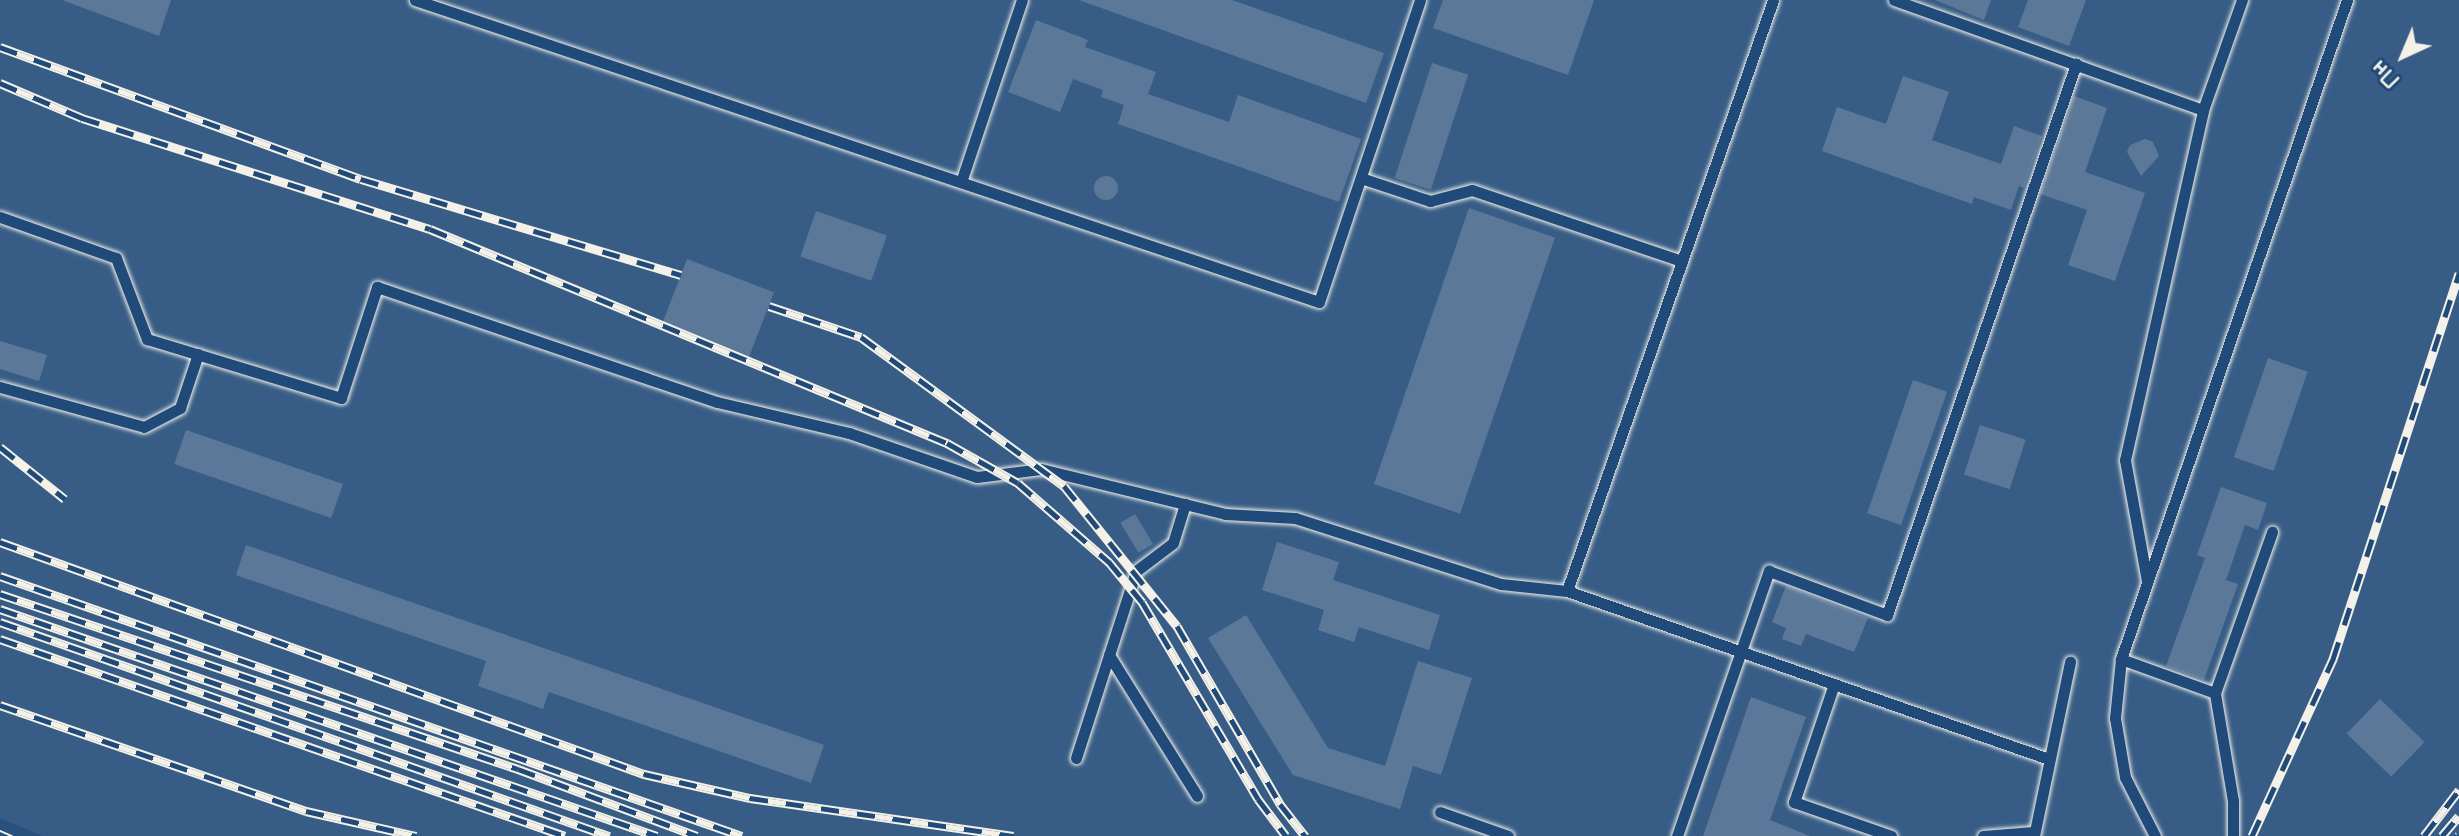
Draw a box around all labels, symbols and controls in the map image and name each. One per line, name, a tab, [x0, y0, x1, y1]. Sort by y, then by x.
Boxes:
north arrow	[2363, 16, 2443, 96]
text: Пн	[2366, 54, 2406, 94]

